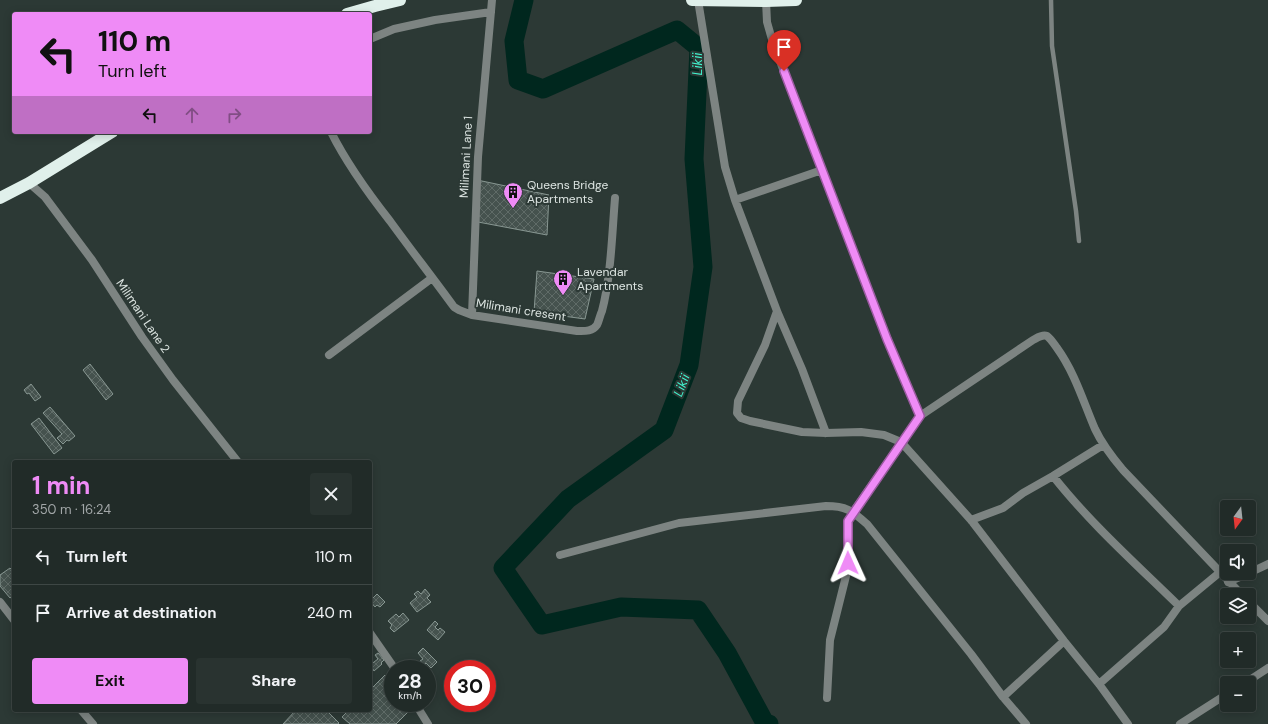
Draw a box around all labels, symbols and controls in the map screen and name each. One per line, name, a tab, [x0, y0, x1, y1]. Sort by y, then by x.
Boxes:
text: 110 m	[98, 23, 171, 60]
icon: left	[32, 28, 84, 80]
pin	[767, 30, 801, 71]
icon: arrive	[773, 36, 795, 58]
water label: Likii	[689, 52, 706, 75]
text: Turn left	[98, 59, 167, 83]
icon: left	[139, 104, 161, 126]
icon: ahead	[181, 104, 203, 126]
icon: right	[223, 104, 245, 126]
street label: Milimani Lane 1	[456, 116, 476, 198]
place label: Queens Bridge Apartments	[527, 177, 608, 207]
building icon: Queens Bridge Apartments	[502, 181, 524, 209]
place label: Lavendar Apartments	[577, 264, 643, 294]
building icon: Lavendar Apartments	[552, 268, 574, 296]
street label: Milimani Lane 2	[112, 276, 174, 356]
street label: Milimani cresent	[475, 295, 567, 325]
water label: Likii	[669, 371, 694, 399]
text: 1 min	[32, 470, 90, 501]
button: close	[310, 473, 352, 515]
north arrow	[1220, 500, 1256, 536]
map controls	[1220, 500, 1256, 712]
text: 350 m · 16:24	[32, 501, 111, 518]
position arrow	[827, 542, 869, 584]
button: sound	[1220, 544, 1256, 580]
icon: left	[32, 546, 54, 568]
text: Turn left	[66, 547, 127, 567]
text: 110 m	[315, 547, 352, 567]
button: layers	[1220, 588, 1256, 624]
icon: arrive	[32, 602, 54, 624]
text: Arrive at destination	[66, 603, 217, 623]
text: 240 m	[307, 603, 352, 623]
button: +	[1220, 632, 1256, 668]
button: Exit	[32, 658, 188, 704]
button: Share	[196, 658, 352, 704]
speed limit sign: 30	[444, 660, 496, 712]
text: 28	[398, 668, 422, 694]
button: −	[1220, 676, 1256, 712]
text: km/h	[398, 689, 422, 702]

